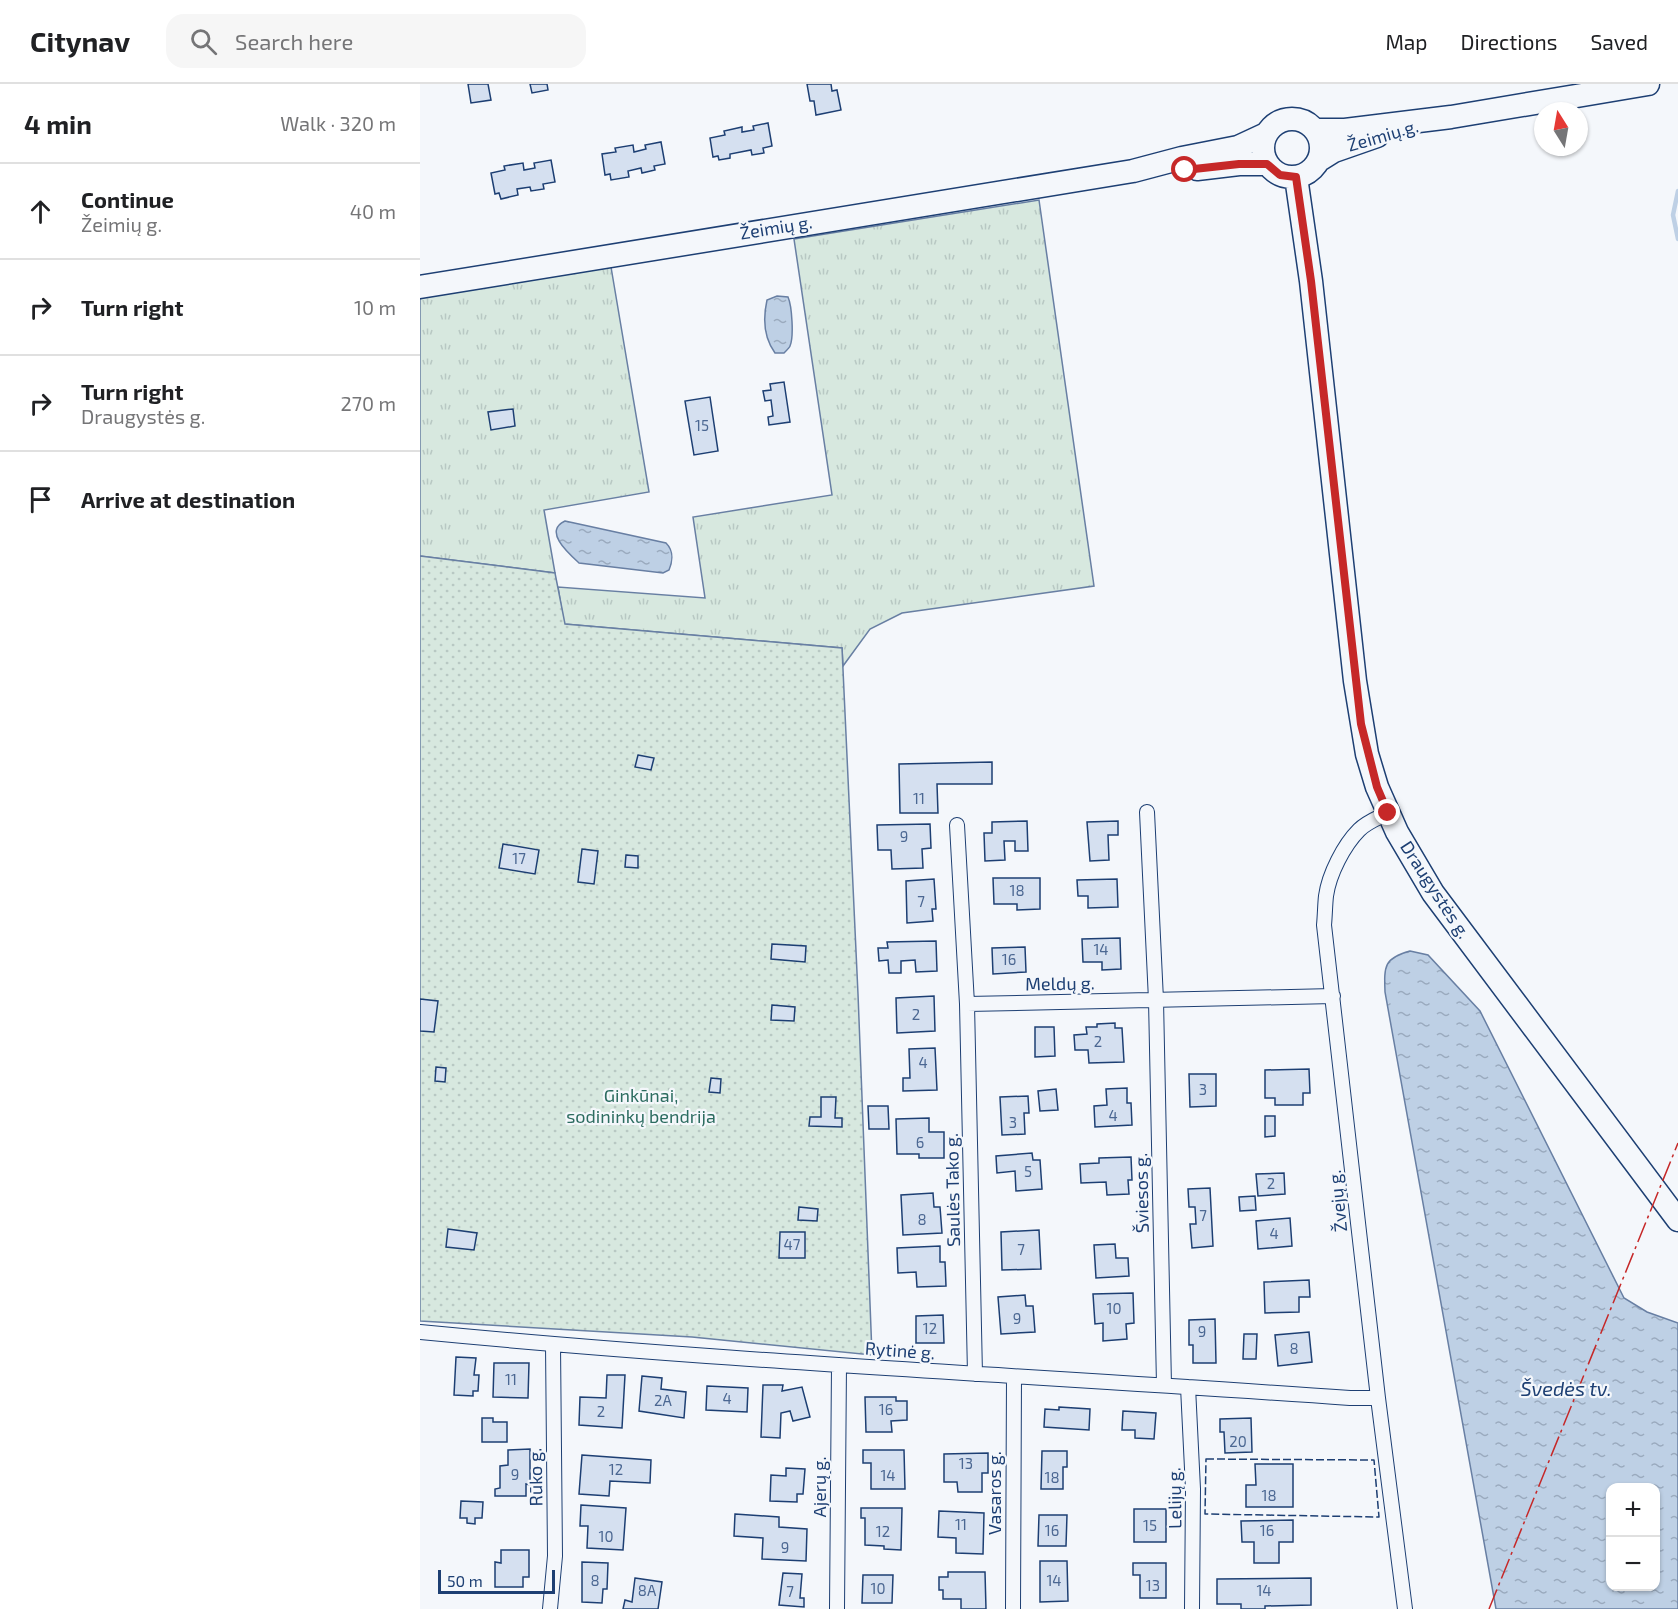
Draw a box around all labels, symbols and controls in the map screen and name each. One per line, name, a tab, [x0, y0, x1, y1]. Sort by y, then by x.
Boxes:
search box	[166, 14, 586, 68]
text: Citynav	[30, 24, 130, 58]
icon: search	[187, 25, 220, 58]
text: Search here	[235, 28, 353, 54]
text: Map	[1385, 29, 1428, 54]
text: Directions	[1461, 29, 1557, 54]
text: Saved	[1590, 29, 1648, 54]
north arrow	[1534, 102, 1588, 156]
text: 4 min	[24, 108, 92, 139]
text: Walk · 320 m	[280, 111, 396, 135]
street label: Žeimių g.	[1345, 114, 1421, 156]
route start	[1171, 156, 1197, 182]
text: Continue	[81, 186, 174, 212]
icon: ahead	[24, 195, 57, 228]
text: 40 m	[350, 199, 396, 223]
street label: Žeimių g.	[738, 210, 814, 244]
text: Žeimių g.	[81, 212, 162, 236]
icon: right	[24, 291, 57, 324]
text: Turn right	[81, 294, 183, 320]
text: 10 m	[354, 295, 396, 319]
text: Turn right	[81, 378, 183, 404]
icon: right	[24, 387, 57, 420]
text: 270 m	[340, 391, 396, 415]
text: Draugystės g.	[81, 404, 205, 428]
house number: 15	[695, 416, 709, 434]
icon: arrive	[24, 483, 57, 516]
text: Arrive at destination	[81, 486, 295, 512]
house number: 11	[913, 789, 925, 807]
route end	[1374, 799, 1400, 825]
house number: 9	[900, 827, 908, 845]
street label: Draugystės g.	[1396, 837, 1476, 942]
house number: 17	[512, 849, 526, 867]
house number: 18	[1009, 881, 1025, 899]
house number: 7	[917, 892, 925, 910]
house number: 14	[1093, 940, 1109, 958]
house number: 16	[1002, 950, 1016, 968]
street label: Meldų g.	[1025, 971, 1095, 995]
house number: 2	[912, 1005, 920, 1023]
house number: 2	[1094, 1032, 1102, 1050]
house number: 4	[918, 1053, 928, 1071]
house number: 3	[1199, 1080, 1207, 1098]
park label: Ginkūnai, sodininkų bendrija	[566, 1084, 716, 1127]
house number: 4	[1108, 1106, 1118, 1124]
house number: 3	[1009, 1113, 1017, 1131]
house number: 6	[916, 1133, 924, 1151]
street label: Saulės Tako g.	[940, 1133, 964, 1247]
street label: Šviesos g.	[1129, 1153, 1153, 1233]
house number: 5	[1024, 1162, 1032, 1180]
street label: Žvejų g.	[1323, 1169, 1351, 1233]
house number: 2	[1267, 1174, 1275, 1192]
house number: 7	[1199, 1206, 1207, 1224]
house number: 8	[917, 1210, 927, 1228]
house number: 4	[1269, 1224, 1279, 1242]
house number: 47	[784, 1235, 801, 1253]
house number: 7	[1017, 1240, 1025, 1258]
house number: 10	[1106, 1299, 1122, 1317]
house number: 9	[1013, 1309, 1021, 1327]
house number: 12	[923, 1319, 937, 1337]
house number: 9	[1198, 1322, 1206, 1340]
street label: Rytinė g.	[864, 1337, 936, 1363]
house number: 8	[1289, 1339, 1299, 1357]
house number: 11	[505, 1370, 517, 1388]
water label: Švedės tv.	[1520, 1376, 1612, 1400]
house number: 4	[722, 1389, 732, 1407]
house number: 2A	[654, 1391, 673, 1409]
house number: 16	[879, 1400, 893, 1418]
house number: 2	[597, 1402, 605, 1420]
house number: 20	[1229, 1432, 1247, 1450]
street label: Rūko g.	[523, 1447, 547, 1507]
street label: Vasaros g.	[983, 1451, 1005, 1535]
house number: 13	[959, 1454, 973, 1472]
street label: Ajerų g.	[808, 1456, 830, 1518]
house number: 12	[609, 1460, 623, 1478]
house number: 9	[511, 1465, 519, 1483]
house number: 14	[880, 1466, 896, 1484]
street label: Lelijų g.	[1162, 1467, 1186, 1529]
house number: 18	[1044, 1468, 1060, 1486]
map controls	[1606, 1483, 1660, 1591]
button: +	[1606, 1483, 1660, 1537]
house number: 18	[1261, 1486, 1277, 1504]
house number: 11	[955, 1515, 967, 1533]
house number: 15	[1143, 1516, 1157, 1534]
house number: 16	[1045, 1521, 1059, 1539]
house number: 16	[1260, 1521, 1274, 1539]
house number: 12	[876, 1522, 890, 1540]
house number: 10	[598, 1527, 614, 1545]
button: −	[1606, 1537, 1660, 1591]
house number: 9	[781, 1538, 789, 1556]
scale bar	[438, 1567, 555, 1594]
text: 50 m	[447, 1571, 483, 1590]
house number: 8	[590, 1571, 600, 1589]
house number: 14	[1046, 1571, 1062, 1589]
house number: 13	[1146, 1576, 1160, 1594]
house number: 10	[870, 1579, 886, 1597]
house number: 8A	[638, 1581, 657, 1599]
house number: 14	[1256, 1581, 1272, 1599]
house number: 7	[786, 1582, 794, 1600]

